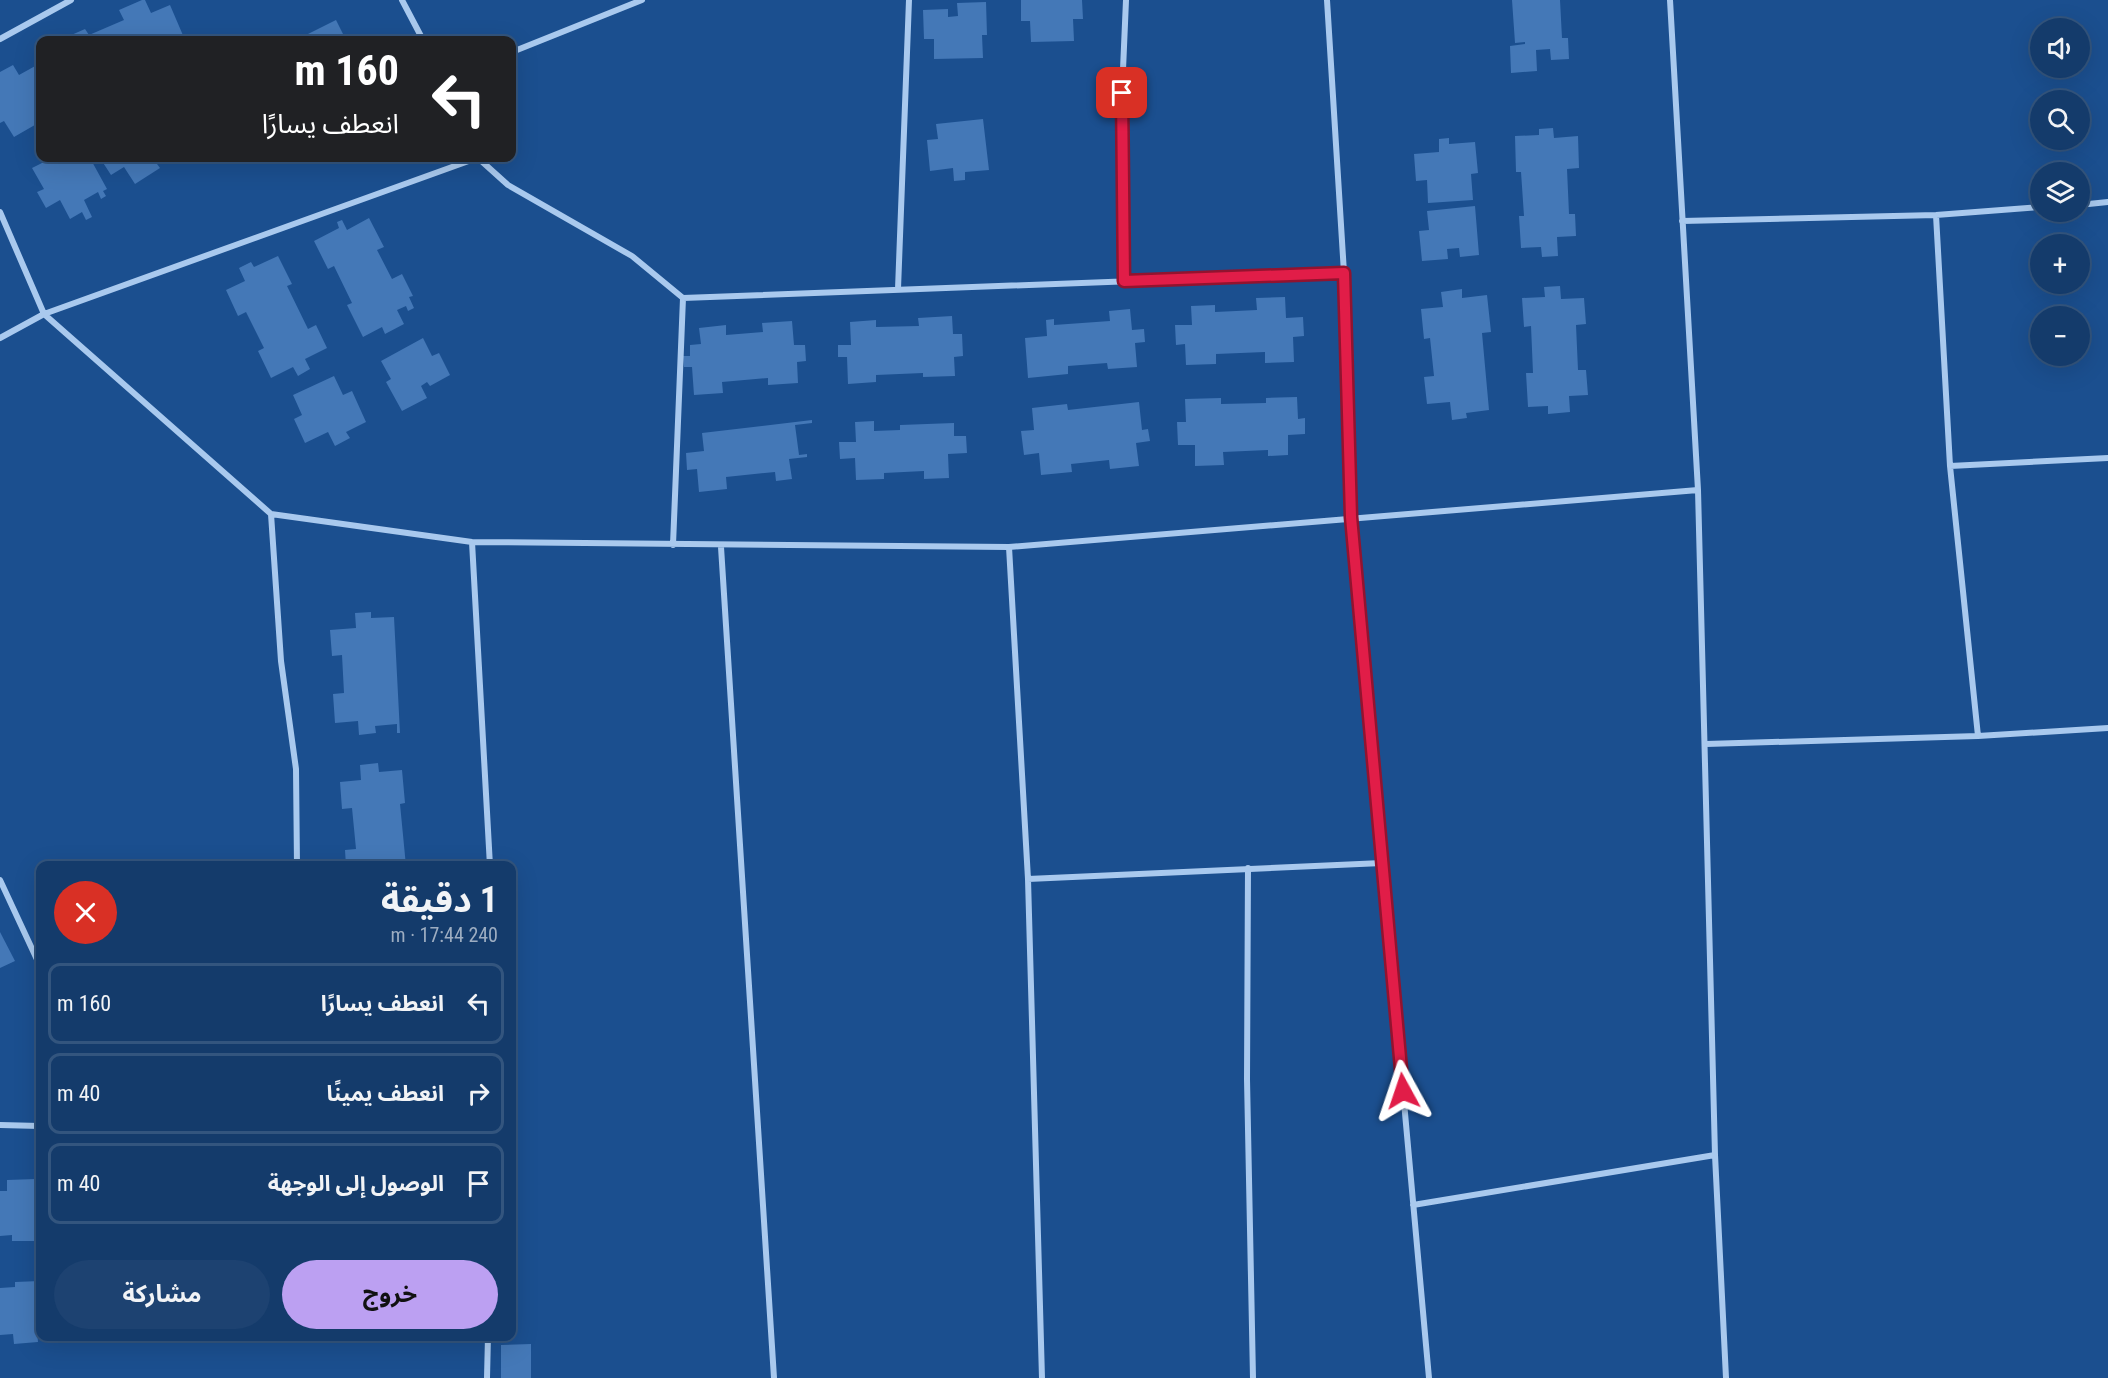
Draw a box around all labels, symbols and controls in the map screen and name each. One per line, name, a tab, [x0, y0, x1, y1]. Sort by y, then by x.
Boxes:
map controls	[2030, 18, 2090, 366]
button: sound	[2030, 18, 2090, 78]
text: 160 m	[294, 46, 399, 95]
icon: left	[420, 60, 498, 138]
pin	[1096, 67, 1147, 118]
icon: arrive	[1105, 76, 1138, 109]
button: search	[2030, 90, 2090, 150]
text: انعطف يسارًا	[262, 108, 399, 140]
button: layers	[2030, 162, 2090, 222]
button: +	[2030, 234, 2090, 294]
button: −	[2030, 306, 2090, 366]
text: 1 دقيقة	[381, 879, 498, 921]
button: close	[54, 881, 117, 944]
text: 240 m · 17:44	[391, 923, 498, 947]
icon: left	[462, 987, 495, 1020]
text: 160 m	[57, 991, 111, 1016]
text: انعطف يسارًا	[321, 991, 444, 1016]
position arrow	[1371, 1059, 1435, 1123]
icon: right	[462, 1077, 495, 1110]
text: 40 m	[57, 1081, 100, 1106]
text: انعطف يمينًا	[326, 1081, 444, 1106]
icon: arrive	[462, 1167, 495, 1200]
text: 40 m	[57, 1171, 100, 1196]
text: الوصول إلى الوجهة	[268, 1171, 444, 1196]
button: مشاركة	[54, 1260, 270, 1329]
button: خروج	[282, 1260, 498, 1329]

